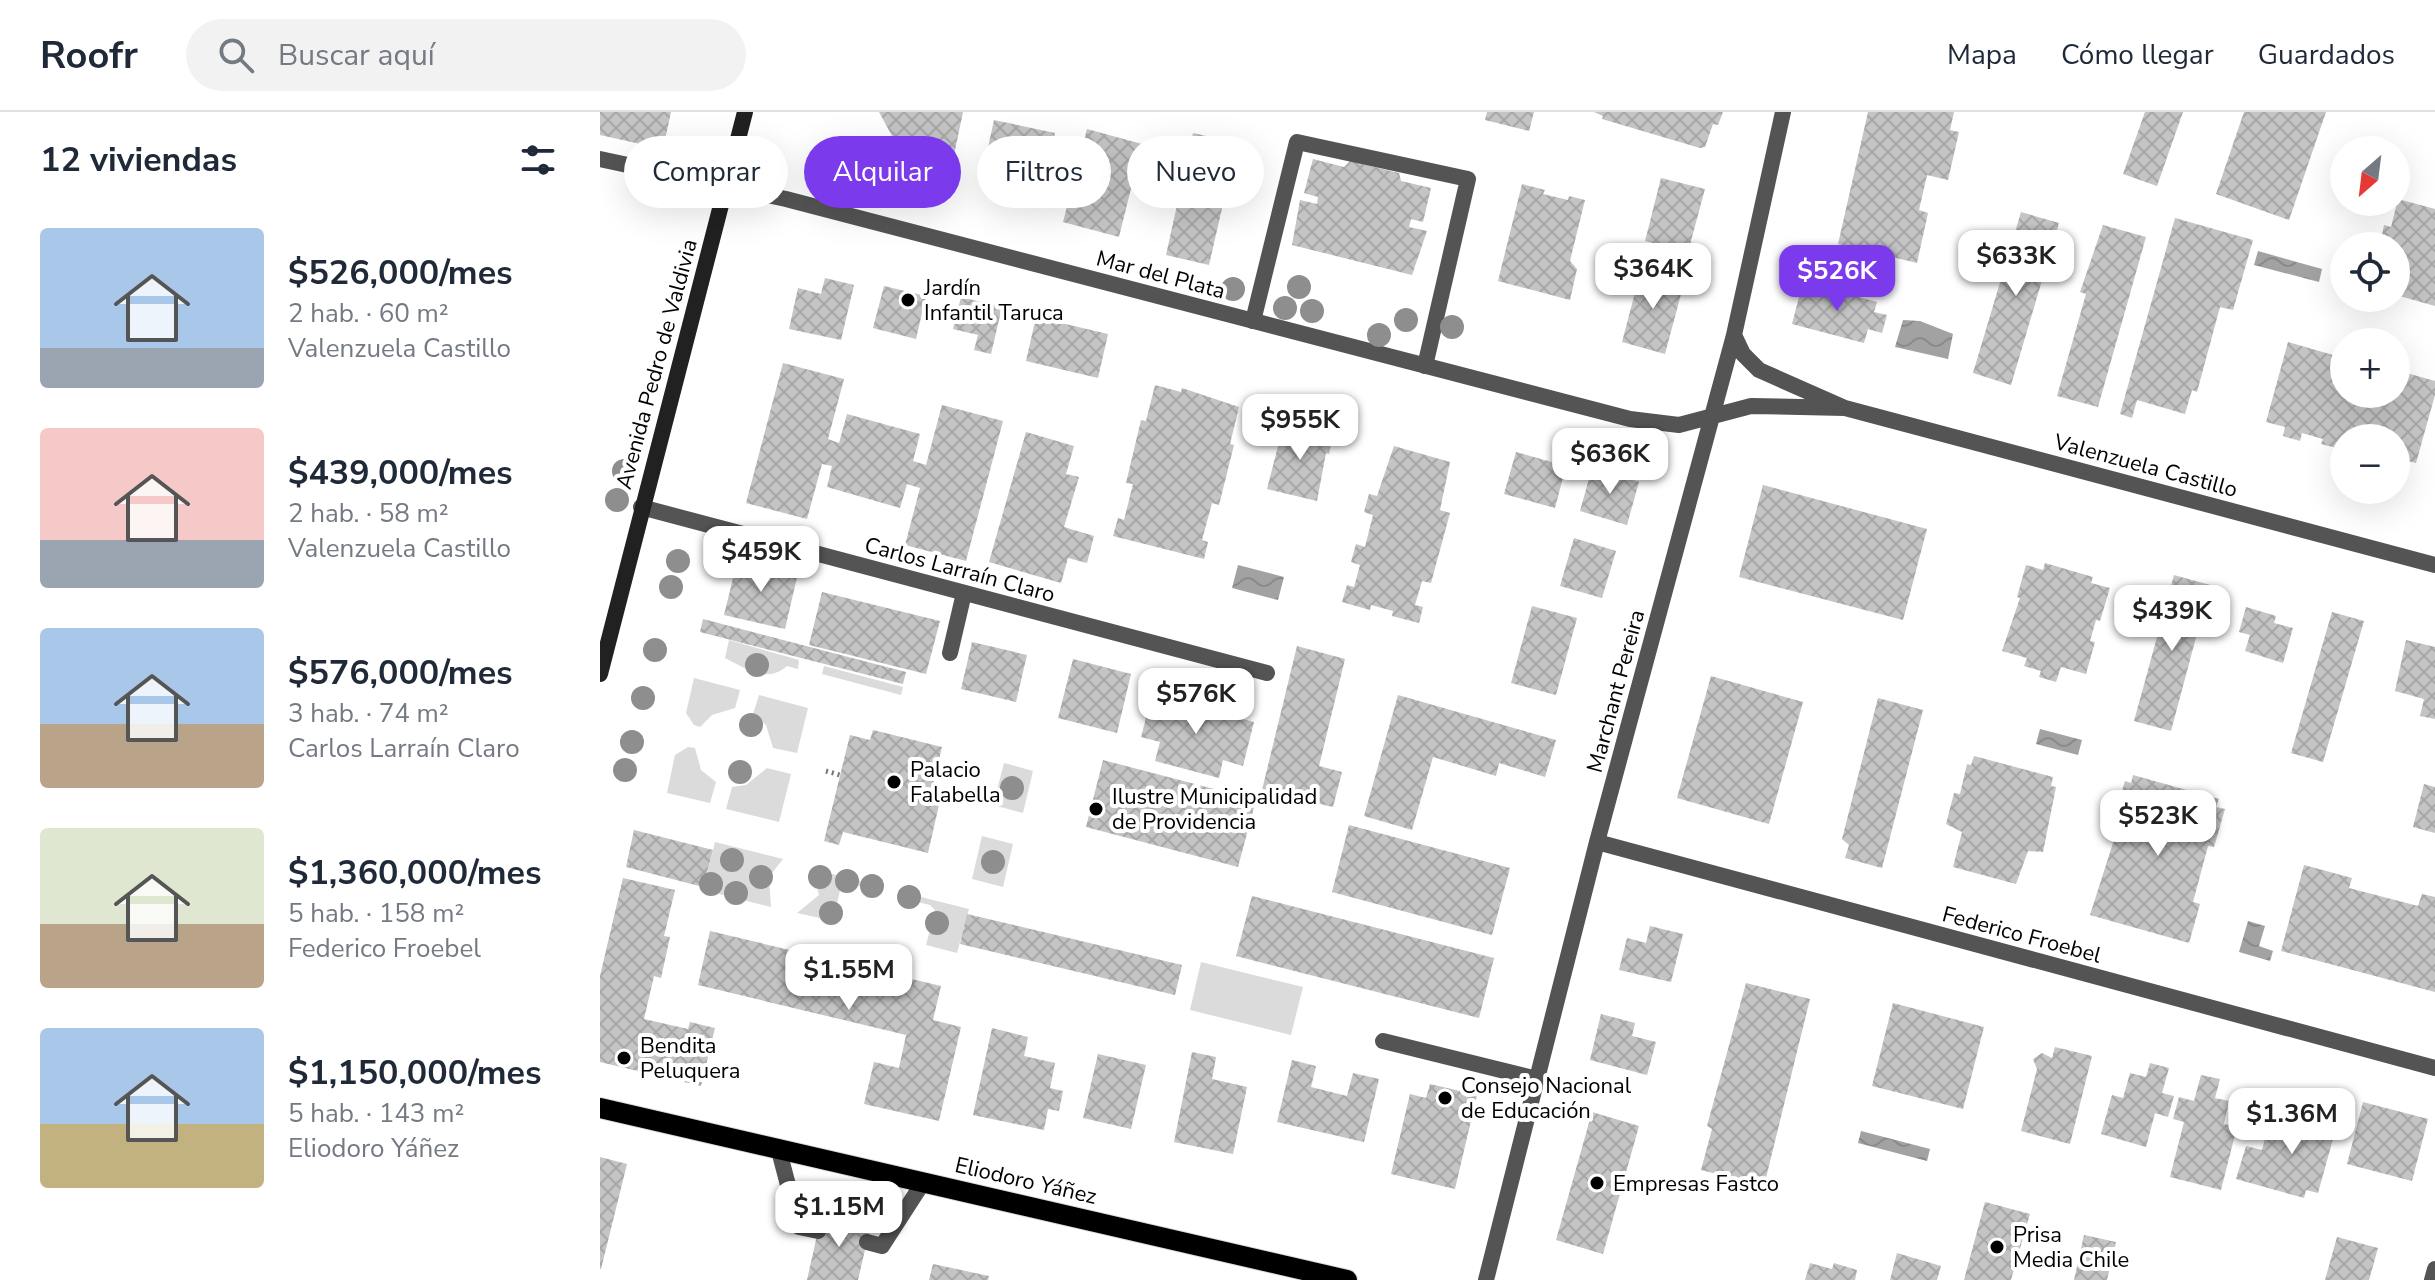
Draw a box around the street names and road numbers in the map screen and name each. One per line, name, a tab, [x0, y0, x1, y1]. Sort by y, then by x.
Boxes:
street label: Avenida Pedro de Valdivia	[609, 236, 705, 493]
street label: Mar del Plata	[1093, 243, 1228, 307]
street label: Valenzuela Castillo	[2050, 427, 2241, 505]
street label: Carlos Larraín Claro	[861, 530, 1058, 610]
street label: Marchant Pereira	[1580, 606, 1652, 776]
street label: Federico Froebel	[1939, 899, 2105, 971]
street label: Eliodoro Yáñez	[952, 1150, 1100, 1212]

